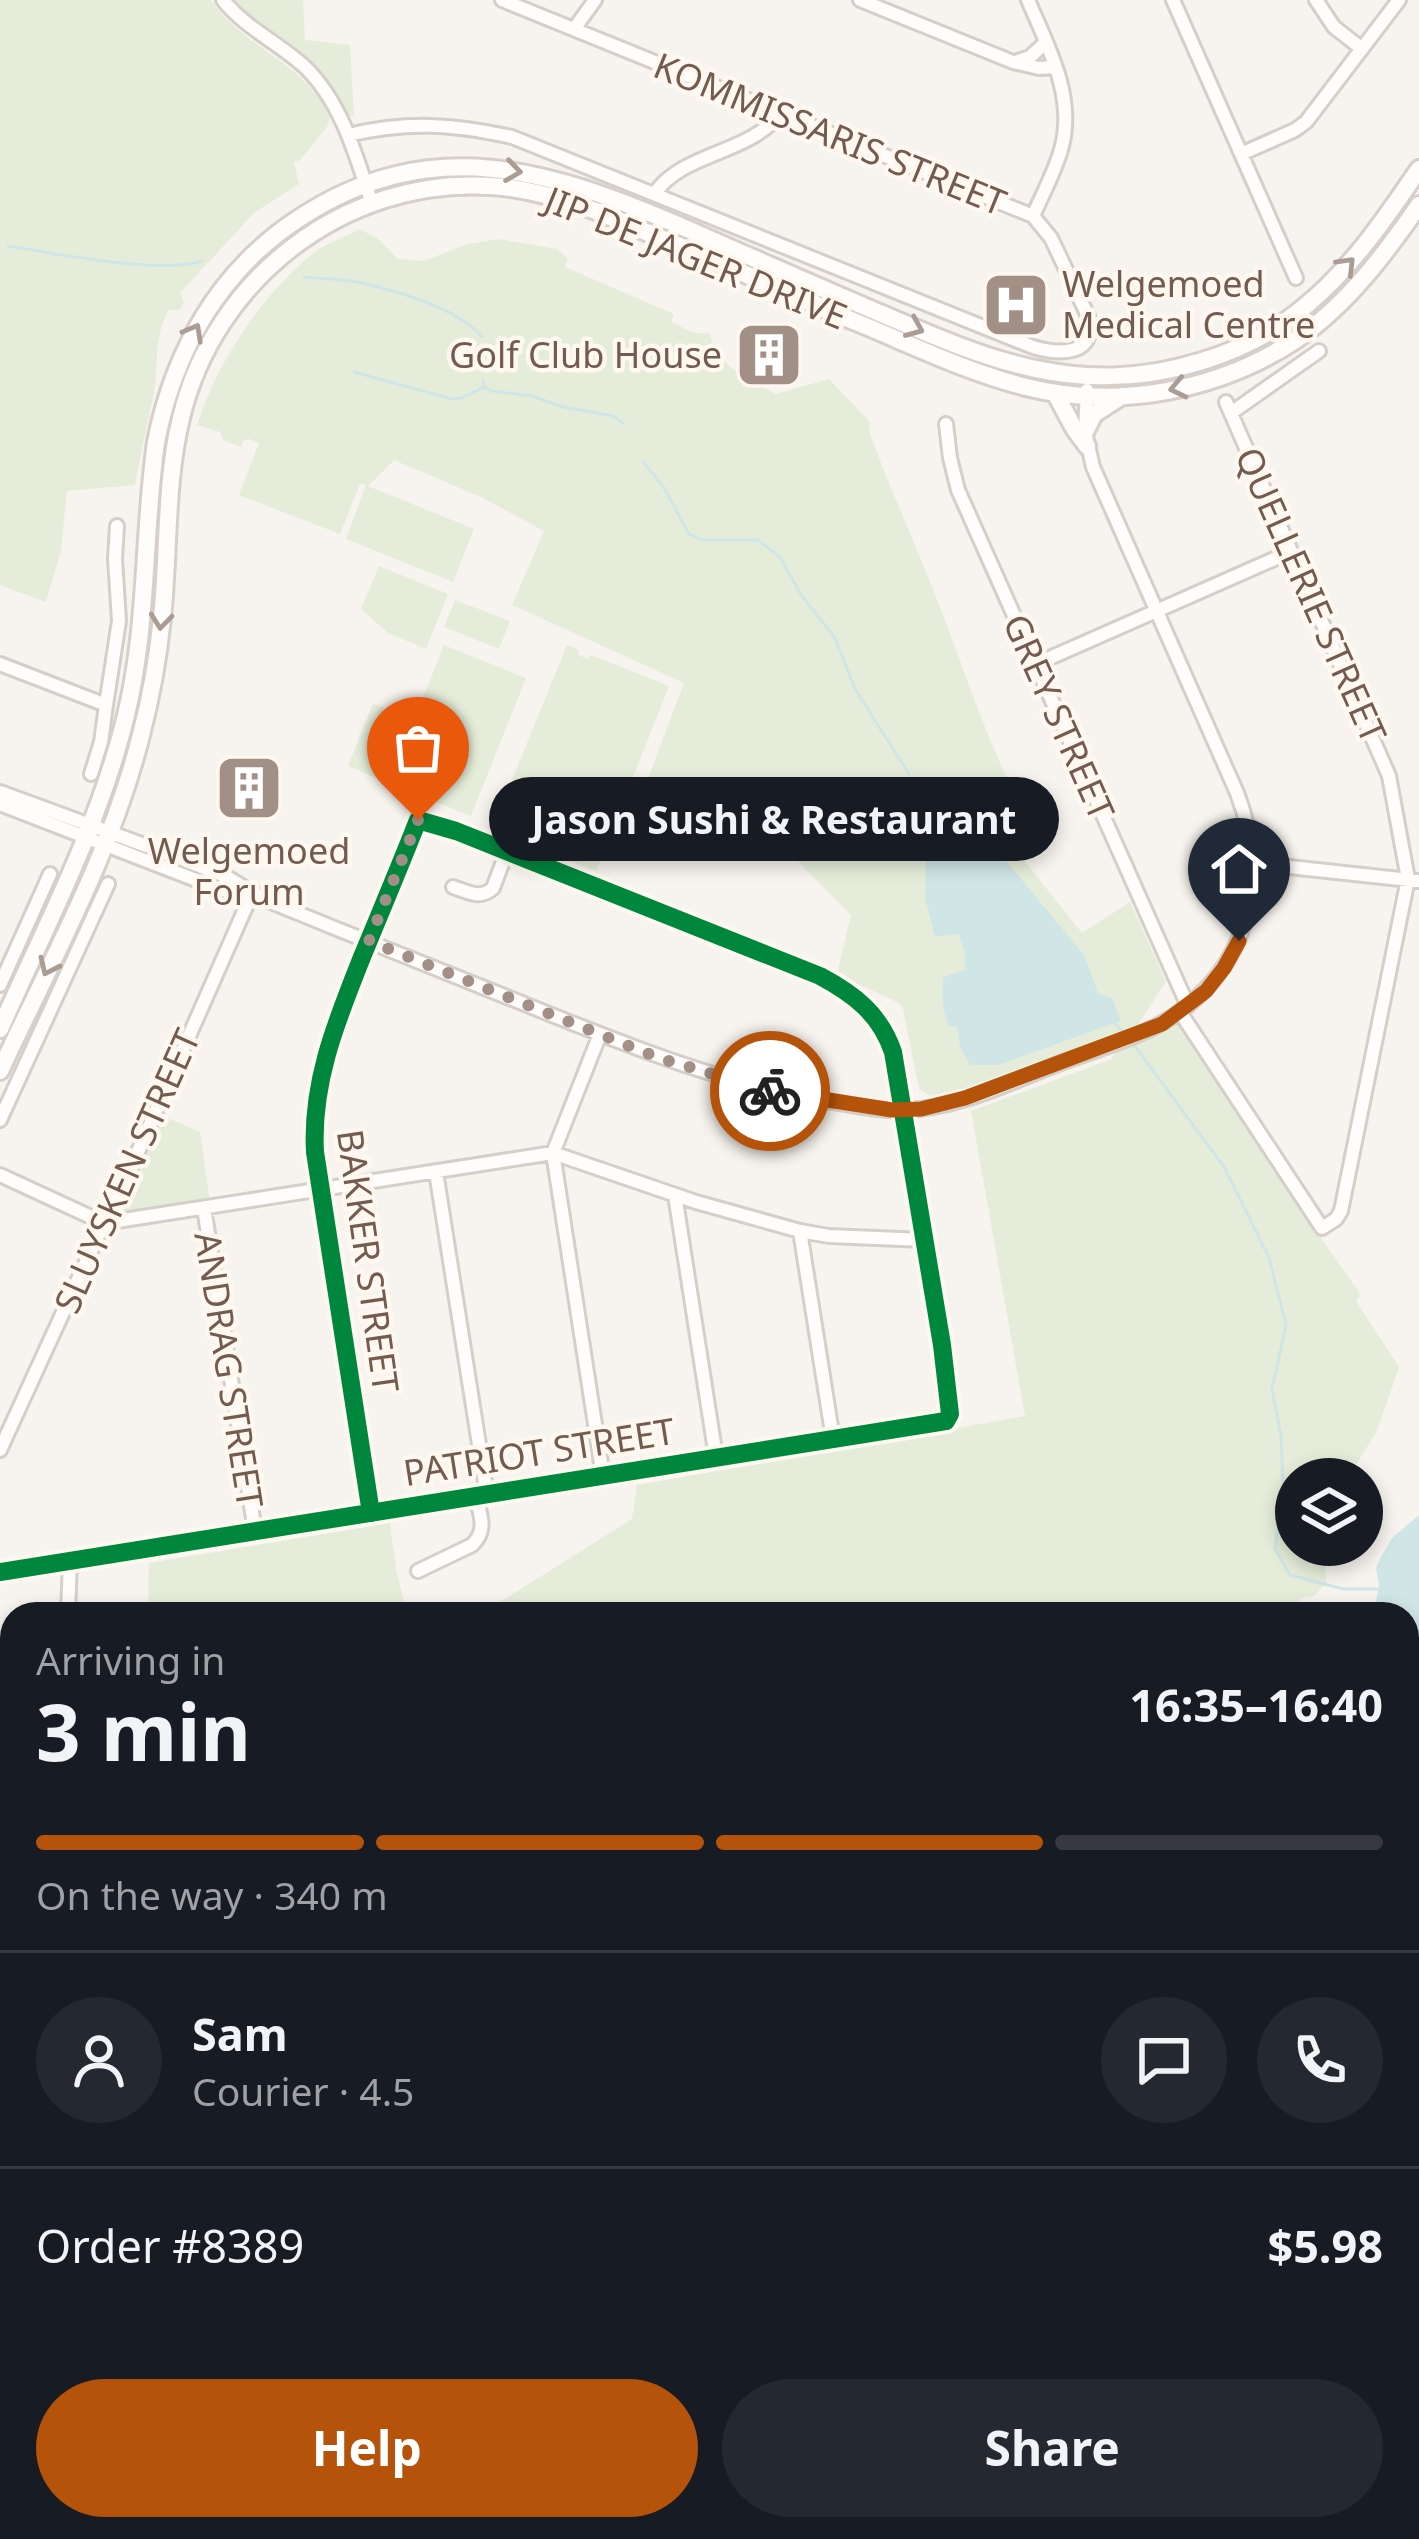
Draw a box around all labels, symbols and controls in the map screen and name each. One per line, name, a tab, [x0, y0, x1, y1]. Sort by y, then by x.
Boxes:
street label: KOMMISSARIS STREET	[647, 40, 1014, 227]
one-way arrow	[503, 157, 523, 183]
street label: JIP DE JAGER DRIVE	[535, 173, 854, 340]
one-way arrow	[1333, 257, 1355, 279]
place label: Welgemoed Medical Centre	[1062, 259, 1315, 349]
hospital icon: Welgemoed Medical Centre	[981, 270, 1051, 340]
one-way arrow	[903, 314, 924, 338]
building icon: Golf Club House	[734, 320, 804, 390]
one-way arrow	[180, 324, 203, 345]
place label: Golf Club House	[449, 330, 722, 379]
one-way arrow	[1168, 374, 1188, 400]
street label: QUELLERIE STREET	[1224, 439, 1399, 750]
street label: GREY STREET	[992, 606, 1127, 828]
one-way arrow	[149, 612, 174, 631]
pin	[367, 697, 469, 820]
icon: bag	[385, 715, 451, 781]
building icon: Welgemoed Forum	[214, 753, 284, 823]
callout: Jason Sushi & Restaurant	[490, 778, 1060, 862]
text: Jason Sushi & Restaurant	[531, 792, 1017, 845]
pin	[1188, 818, 1290, 941]
place label: Welgemoed Forum	[148, 826, 350, 916]
icon: home	[1206, 836, 1272, 902]
one-way arrow	[39, 955, 62, 976]
street label: SLUYSKEN STREET	[42, 1021, 211, 1321]
courier	[710, 1031, 830, 1151]
icon: bike	[737, 1058, 803, 1124]
street label: BAKKER STREET	[326, 1126, 411, 1396]
street label: ANDRAG STREET	[183, 1228, 276, 1512]
street label: PATRIOT STREET	[400, 1406, 678, 1497]
map controls	[1275, 1458, 1383, 1566]
button: layers	[1275, 1458, 1383, 1566]
text: Arriving in	[36, 1633, 225, 1686]
text: 16:35–16:40	[1129, 1674, 1383, 1735]
text: 3 min	[36, 1678, 251, 1784]
text: On the way · 340 m	[36, 1868, 388, 1921]
button: person	[36, 1997, 162, 2123]
button: chat	[1101, 1997, 1227, 2123]
button: phone	[1257, 1997, 1383, 2123]
text: Sam	[192, 2003, 288, 2064]
text: Courier · 4.5	[192, 2064, 414, 2117]
text: Order #8389	[36, 2215, 304, 2276]
text: $5.98	[1267, 2215, 1383, 2276]
button: Help	[36, 2379, 698, 2517]
button: Share	[722, 2379, 1383, 2517]

